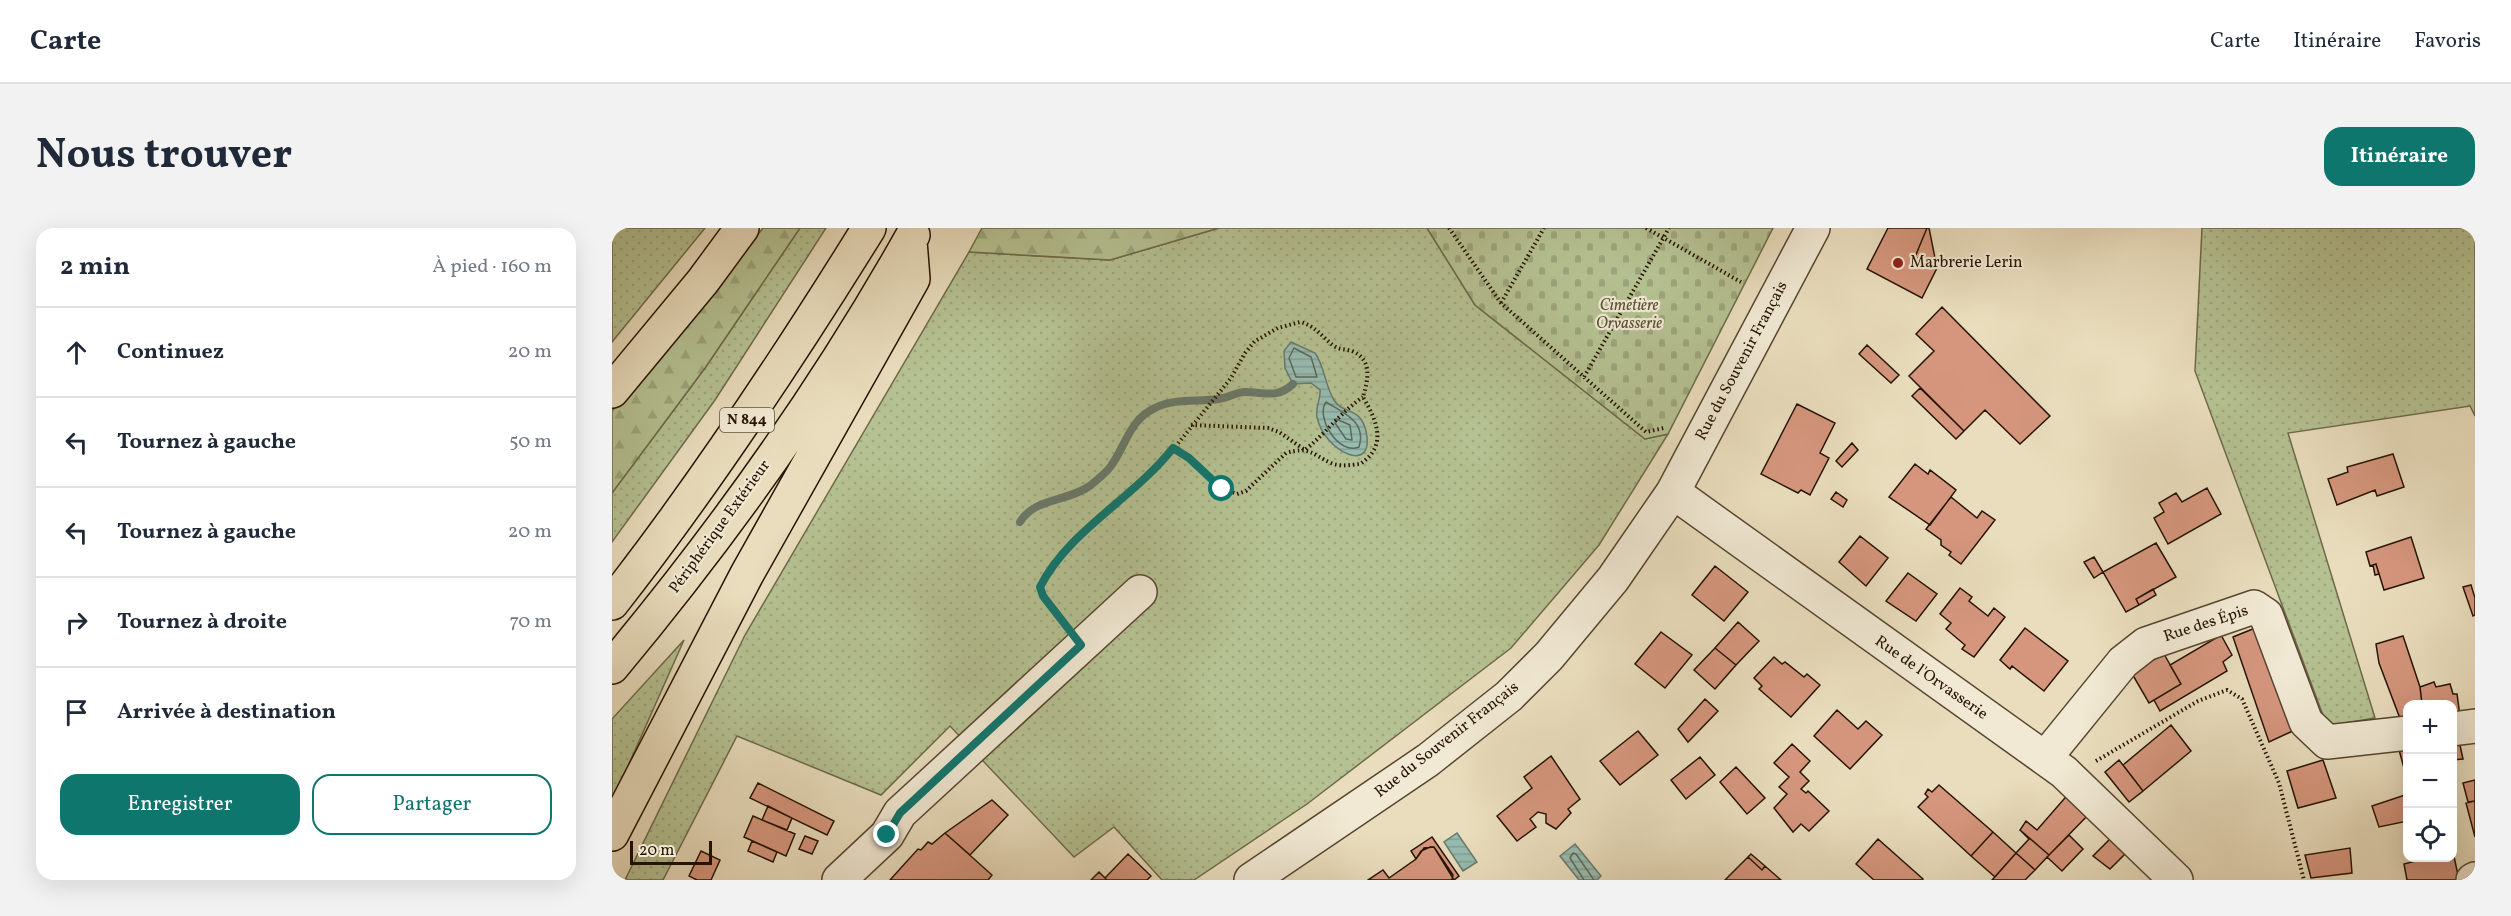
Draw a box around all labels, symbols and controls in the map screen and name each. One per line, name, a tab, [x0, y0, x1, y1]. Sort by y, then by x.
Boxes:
text: Carte	[30, 22, 101, 61]
text: Carte	[2210, 27, 2260, 56]
text: Itinéraire	[2293, 27, 2381, 56]
text: Favoris	[2414, 27, 2481, 56]
text: Nous trouver	[36, 127, 292, 186]
button: Itinéraire	[2324, 127, 2475, 186]
text: 2 min	[60, 249, 130, 285]
place label: Marbrerie Lerin	[1910, 252, 2023, 274]
text: À pied · 160 m	[432, 253, 552, 281]
marker: Marbrerie Lerin	[1891, 256, 1905, 270]
street label: Rue du Souvenir Français	[1691, 277, 1793, 445]
park label: Cimetière Orvasserie	[1596, 295, 1662, 335]
icon: ahead	[60, 336, 93, 369]
text: Continuez	[117, 337, 224, 368]
text: 20 m	[508, 338, 552, 366]
road number: N 844	[720, 408, 774, 432]
icon: left	[60, 426, 93, 459]
text: Tournez à gauche	[117, 427, 296, 458]
text: 50 m	[509, 428, 552, 456]
street label: Périphérique Extérieur	[664, 456, 776, 598]
route start	[1208, 475, 1234, 501]
icon: left	[60, 516, 93, 549]
text: Tournez à gauche	[117, 517, 296, 548]
text: 20 m	[508, 518, 552, 546]
street label: Rue des Épis	[2161, 600, 2251, 648]
icon: right	[60, 606, 93, 639]
text: Tournez à droite	[117, 607, 287, 638]
text: 70 m	[509, 608, 552, 636]
street label: Rue de l'Orvasserie	[1870, 631, 1992, 725]
street label: Rue du Souvenir Français	[1370, 677, 1524, 803]
icon: arrive	[60, 696, 93, 729]
text: Arrivée à destination	[117, 697, 336, 728]
map controls	[2403, 700, 2457, 862]
button: +	[2403, 700, 2457, 754]
button: −	[2403, 754, 2457, 808]
button: Enregistrer	[60, 774, 300, 835]
button: Partager	[312, 774, 552, 835]
button: locate	[2403, 808, 2457, 862]
route end	[873, 821, 899, 847]
scale bar	[630, 838, 712, 866]
text: 20 m	[639, 840, 674, 862]

